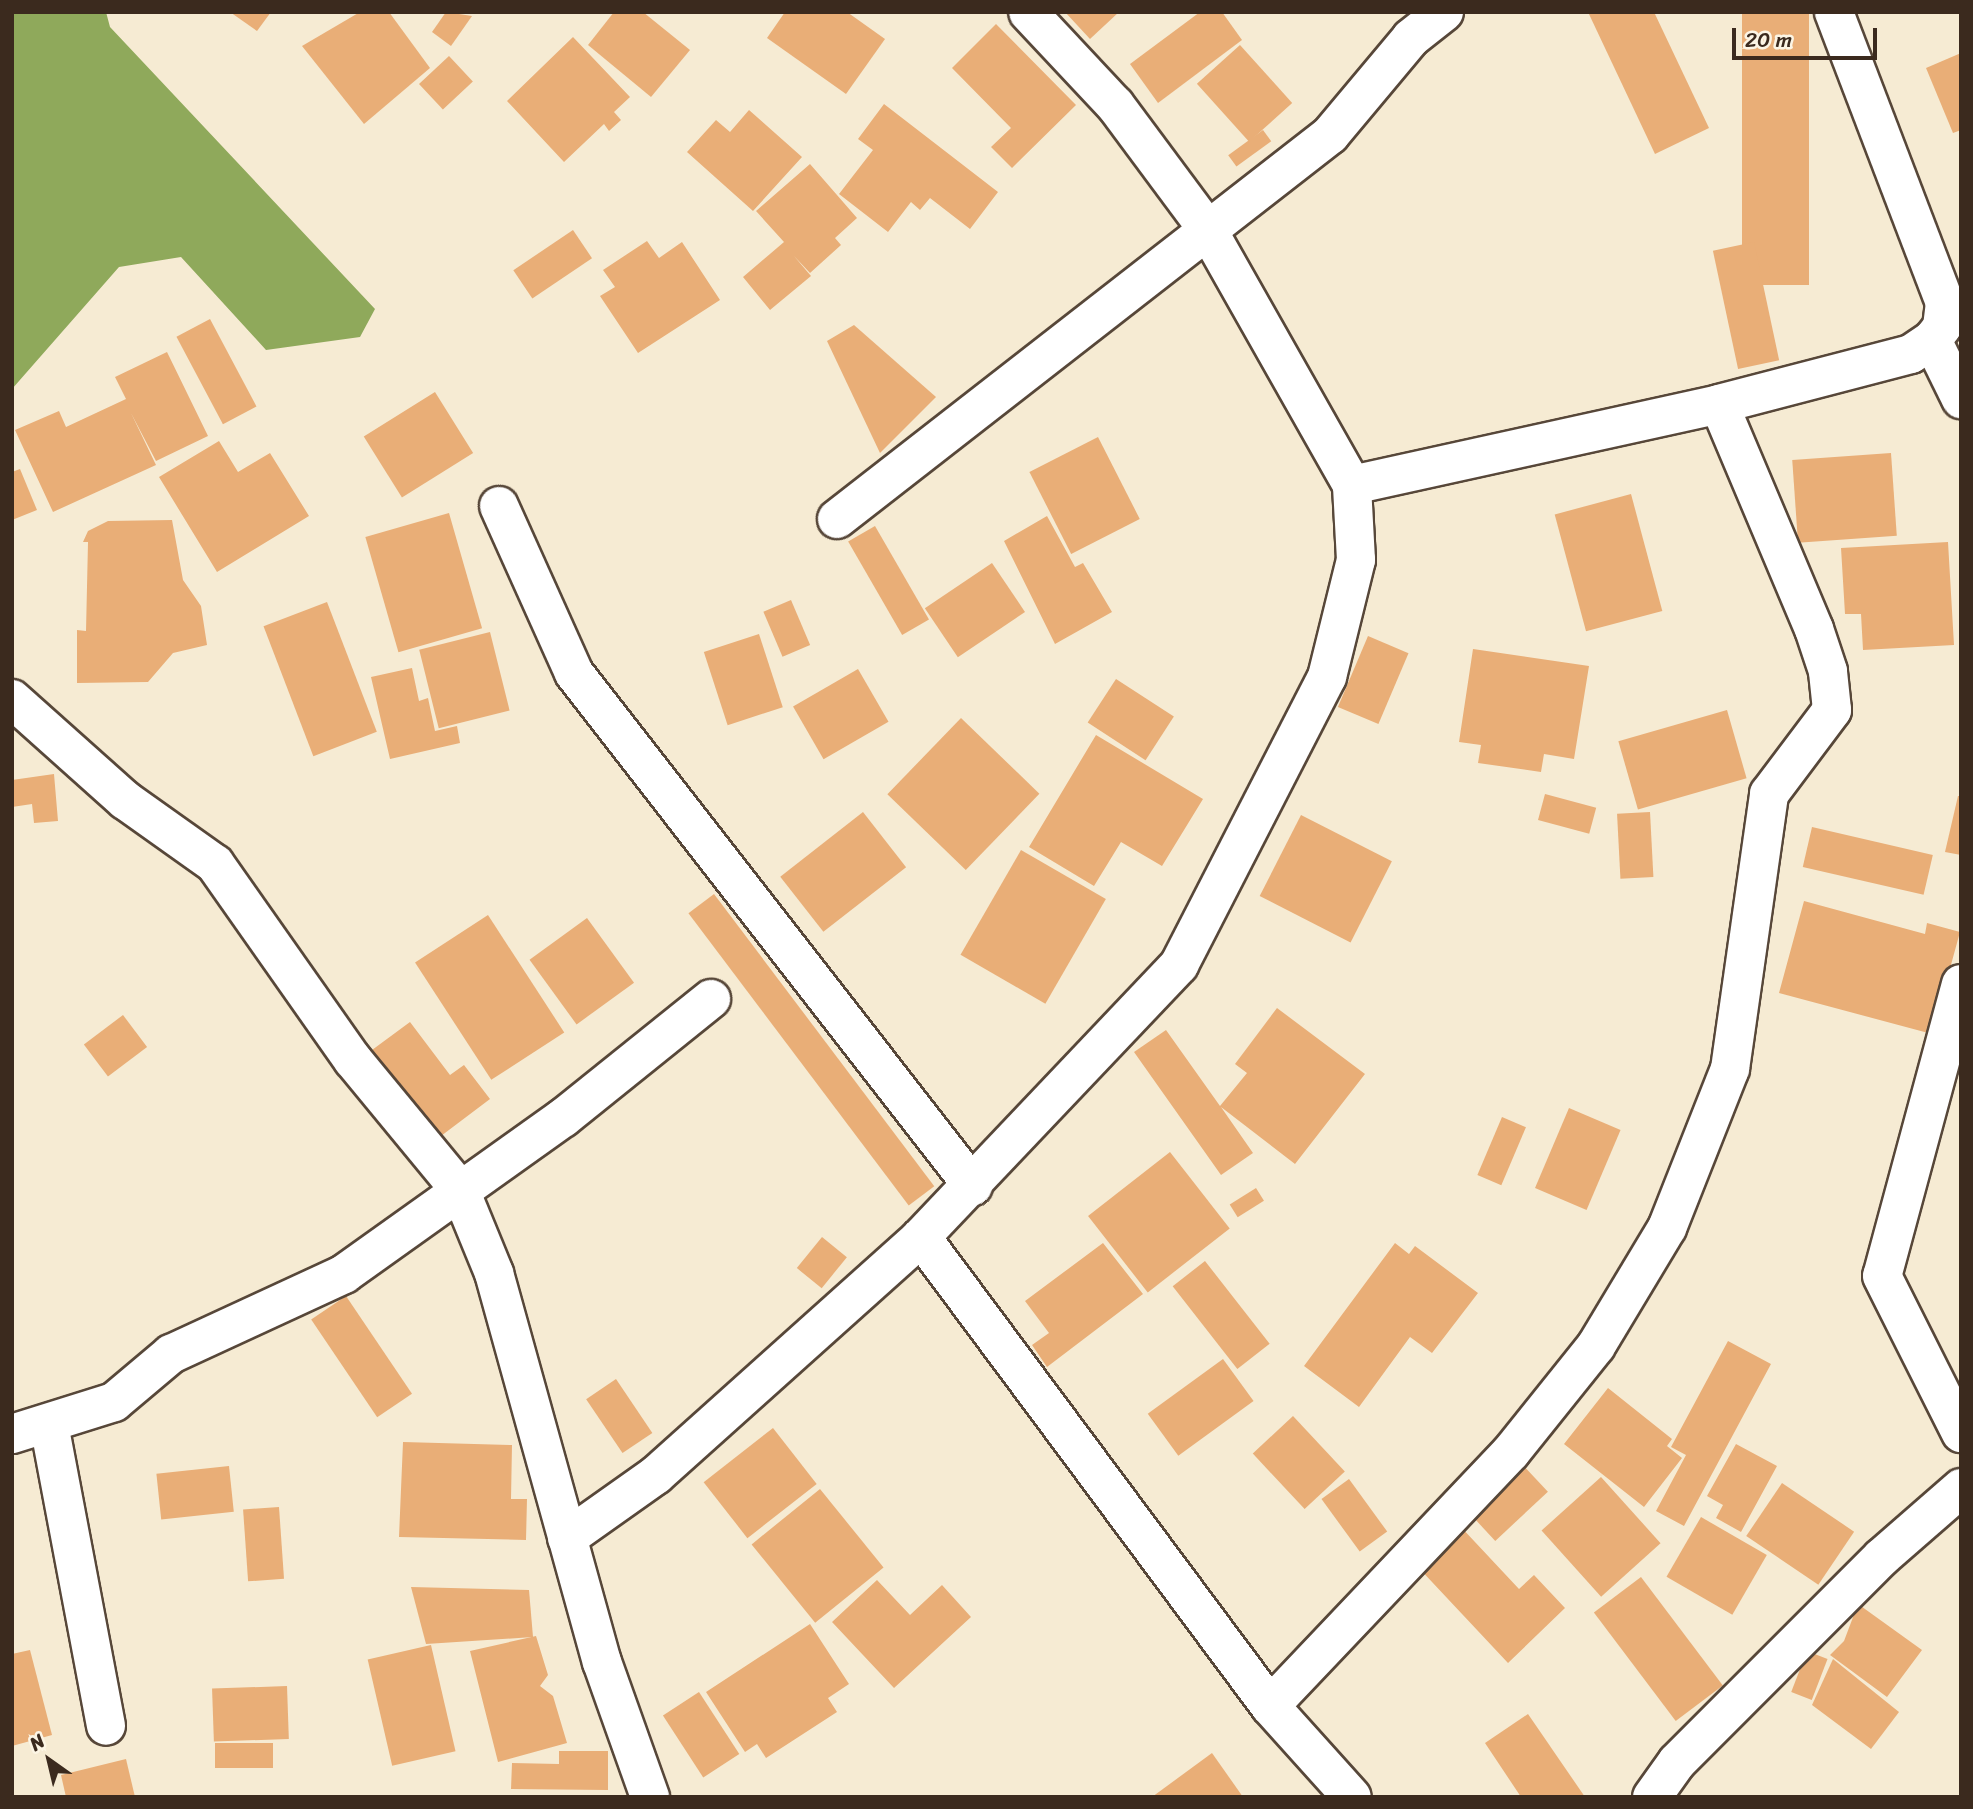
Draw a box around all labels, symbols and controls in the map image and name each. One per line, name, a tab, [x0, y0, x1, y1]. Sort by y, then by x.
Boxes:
scale bar	[1735, 14, 1880, 58]
text: 20 m	[1745, 21, 1792, 59]
north arrow	[14, 1725, 84, 1795]
text: N	[22, 1725, 52, 1760]

